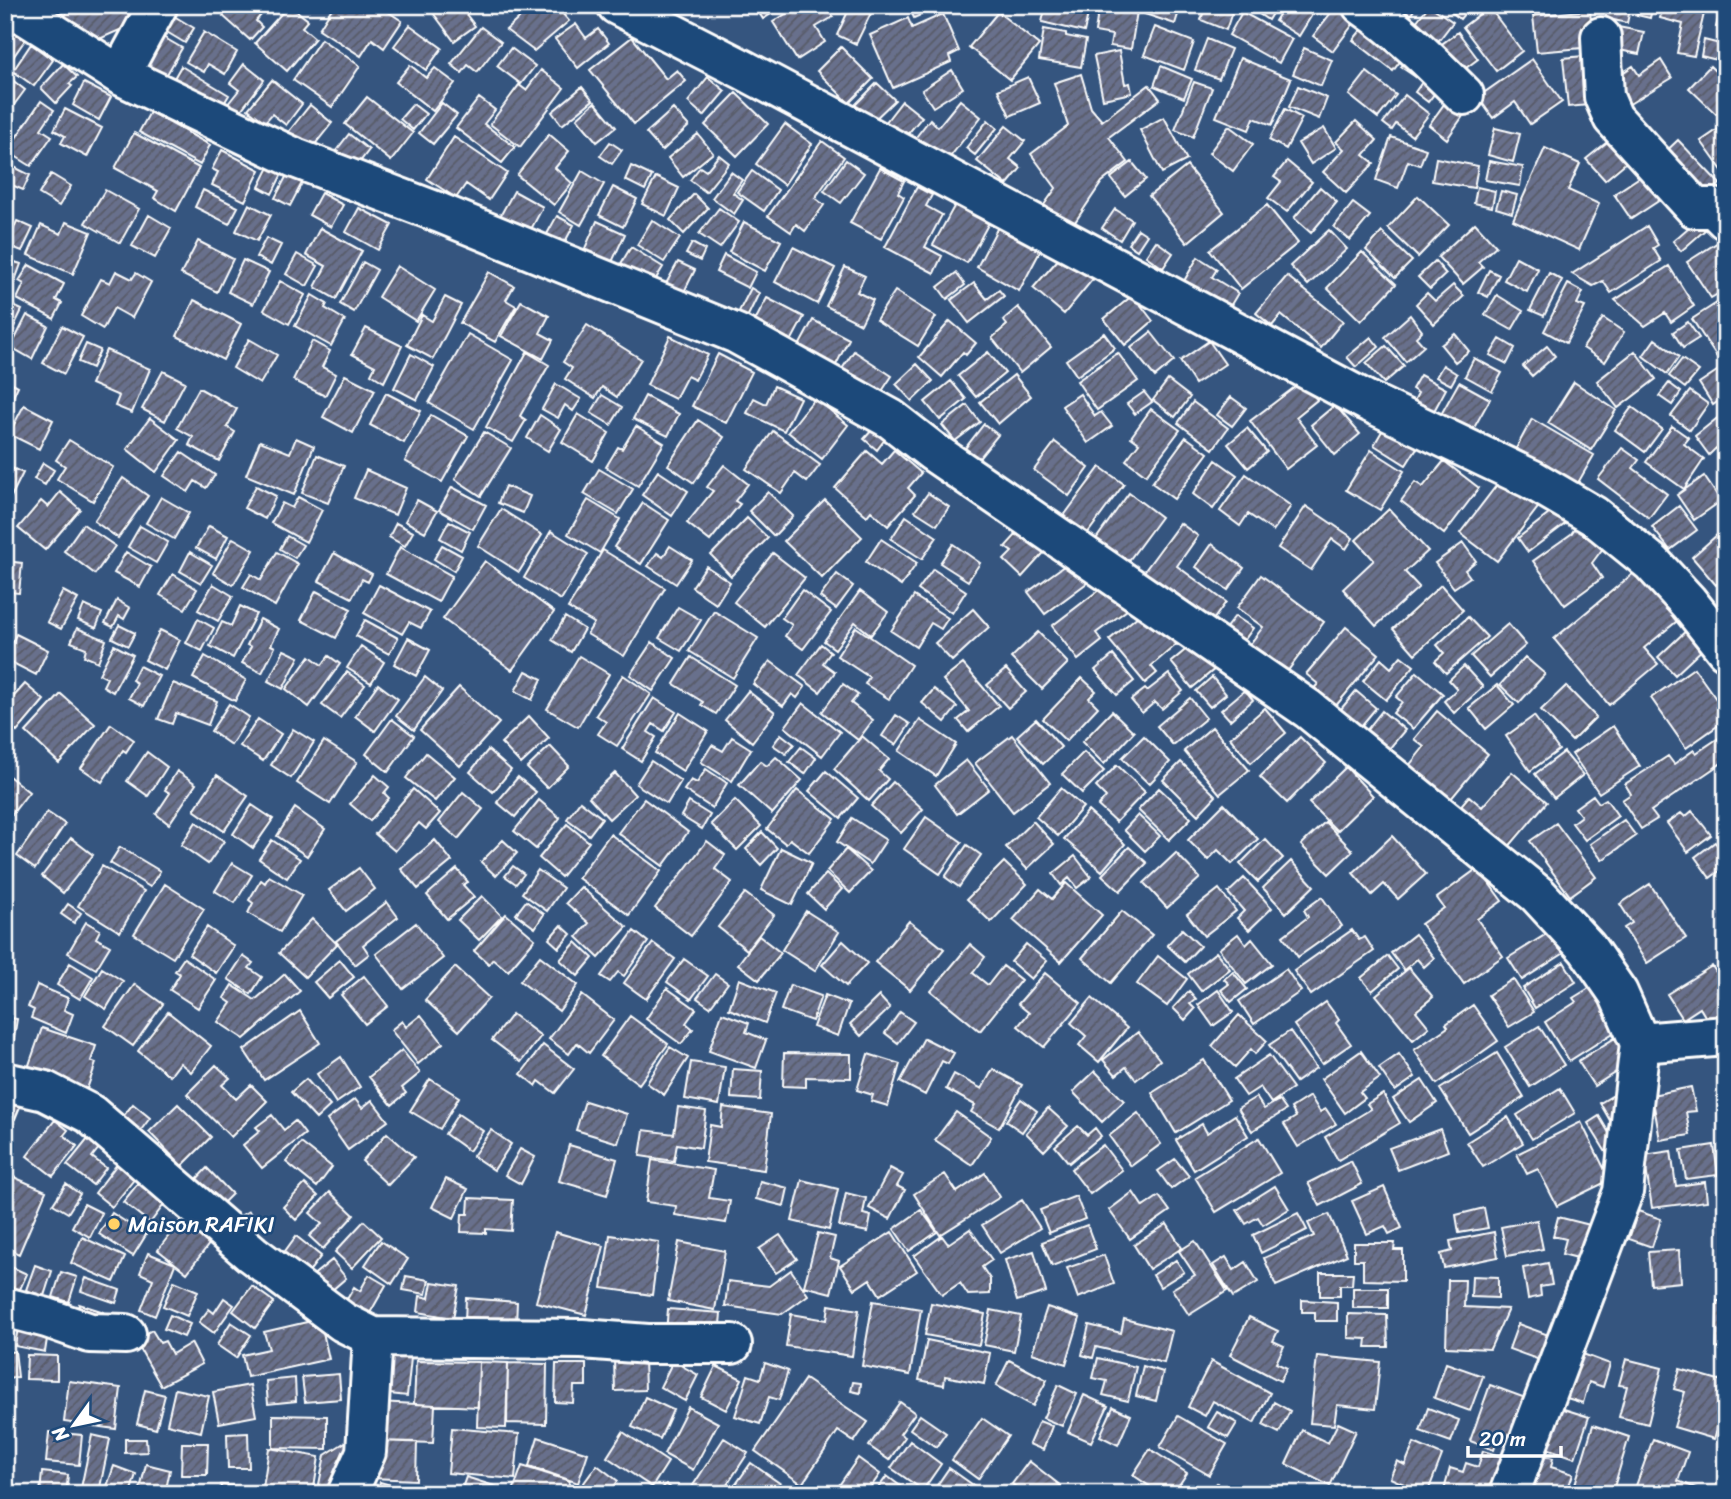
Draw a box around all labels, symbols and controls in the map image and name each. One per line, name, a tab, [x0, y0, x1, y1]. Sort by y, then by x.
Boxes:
place label: Maison RAFIKI	[128, 1204, 275, 1245]
marker: Maison RAFIKI	[106, 1216, 122, 1232]
north arrow	[38, 1390, 108, 1460]
scale bar	[1468, 1415, 1561, 1459]
text: N	[42, 1419, 78, 1449]
text: 20 m	[1479, 1420, 1526, 1458]

